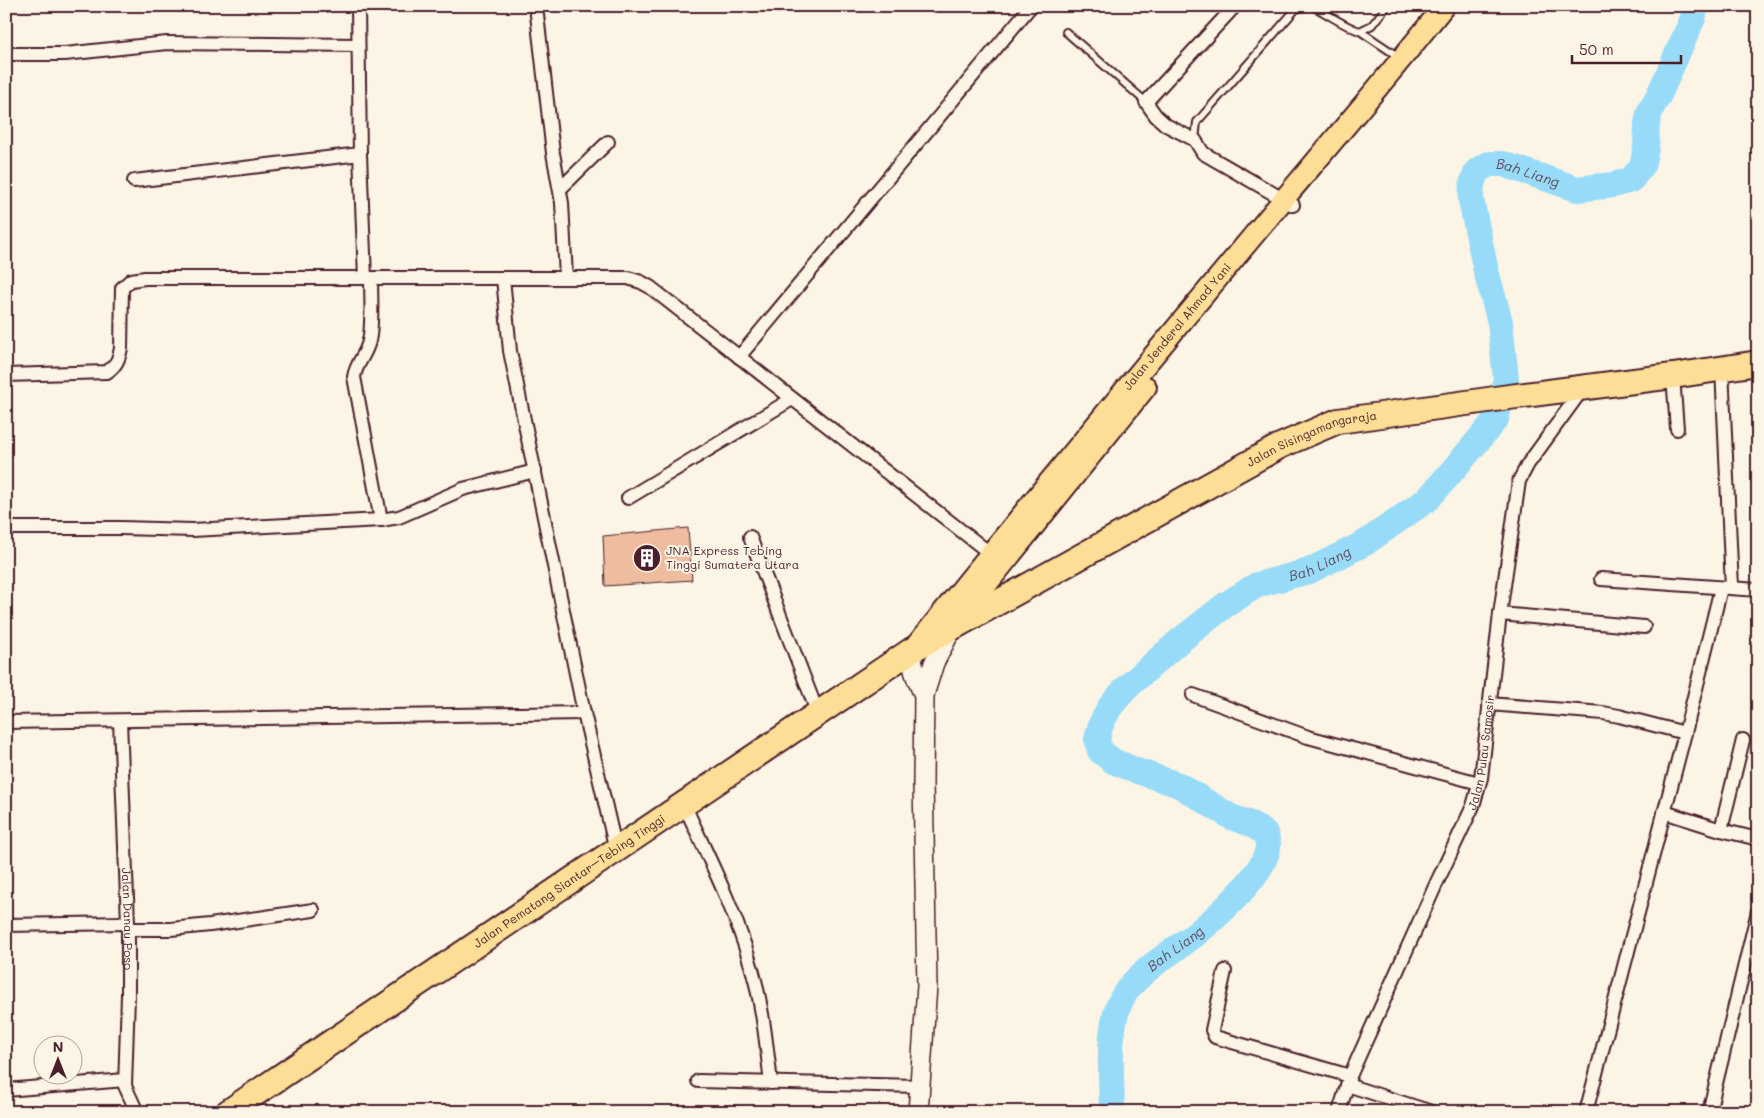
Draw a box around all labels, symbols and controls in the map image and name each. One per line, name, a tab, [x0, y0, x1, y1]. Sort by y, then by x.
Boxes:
scale bar	[1572, 32, 1680, 64]
text: 50 m	[1579, 39, 1614, 59]
water label: Bah Liang	[1496, 154, 1562, 191]
street label: Jalan Jenderal Ahmad Yani	[1119, 259, 1234, 393]
street label: Jalan Sisingamangaraja	[1243, 407, 1378, 470]
place label: JNA Express Tebing Tinggi Sumatera Utara	[666, 542, 799, 572]
water label: Bah Liang	[1286, 542, 1354, 585]
building icon: JNA Express Tebing Tinggi Sumatera Utara	[632, 543, 662, 573]
street label: Jalan Pulau Samosir	[1463, 694, 1498, 812]
street label: Jalan Pematang Siantar–Tebing Tinggi	[470, 810, 668, 951]
street label: Jalan Danau Poso	[119, 867, 137, 970]
water label: Bah Liang	[1143, 921, 1208, 975]
north arrow	[32, 1036, 82, 1086]
text: N	[53, 1037, 63, 1056]

